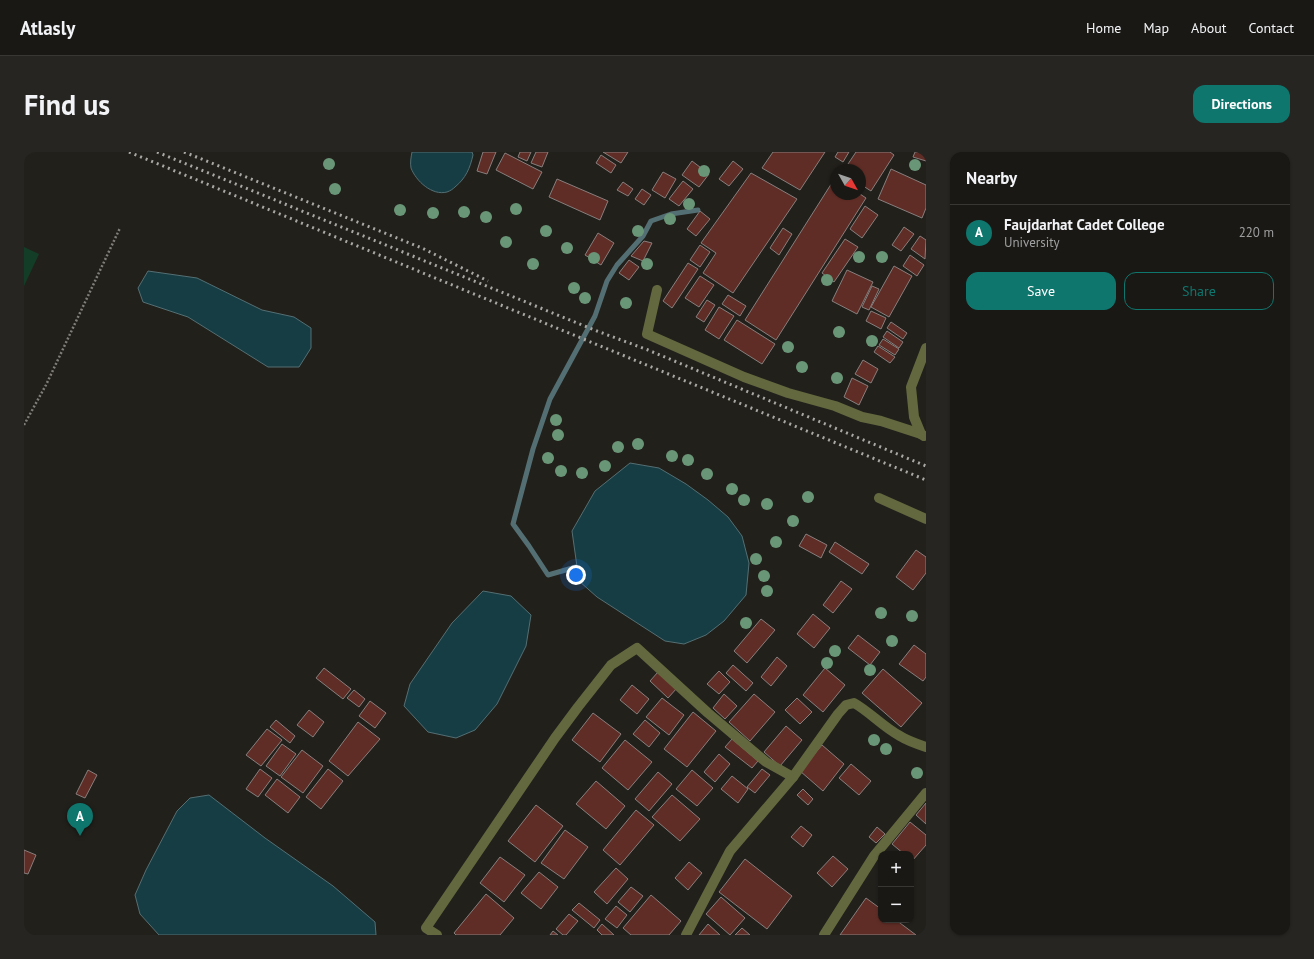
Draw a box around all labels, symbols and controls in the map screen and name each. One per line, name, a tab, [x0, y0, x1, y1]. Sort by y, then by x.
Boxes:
text: Atlasly	[20, 16, 75, 40]
text: Home	[1086, 19, 1121, 37]
text: Map	[1143, 19, 1169, 37]
text: About	[1191, 19, 1227, 37]
text: Contact	[1249, 19, 1294, 37]
button: Directions	[1193, 85, 1290, 123]
text: Find us	[24, 86, 110, 123]
north arrow	[830, 164, 866, 200]
text: Nearby	[966, 167, 1017, 189]
text: Faujdarhat Cadet College	[1004, 215, 1165, 234]
text: A	[975, 224, 983, 241]
text: 220 m	[1239, 224, 1274, 241]
text: University	[1004, 234, 1060, 251]
button: Save	[966, 272, 1116, 310]
button: Share	[1124, 272, 1274, 310]
your location	[566, 565, 586, 585]
pin: A	[67, 803, 93, 836]
map controls	[878, 851, 914, 923]
button: +	[878, 851, 914, 887]
button: −	[878, 887, 914, 923]

